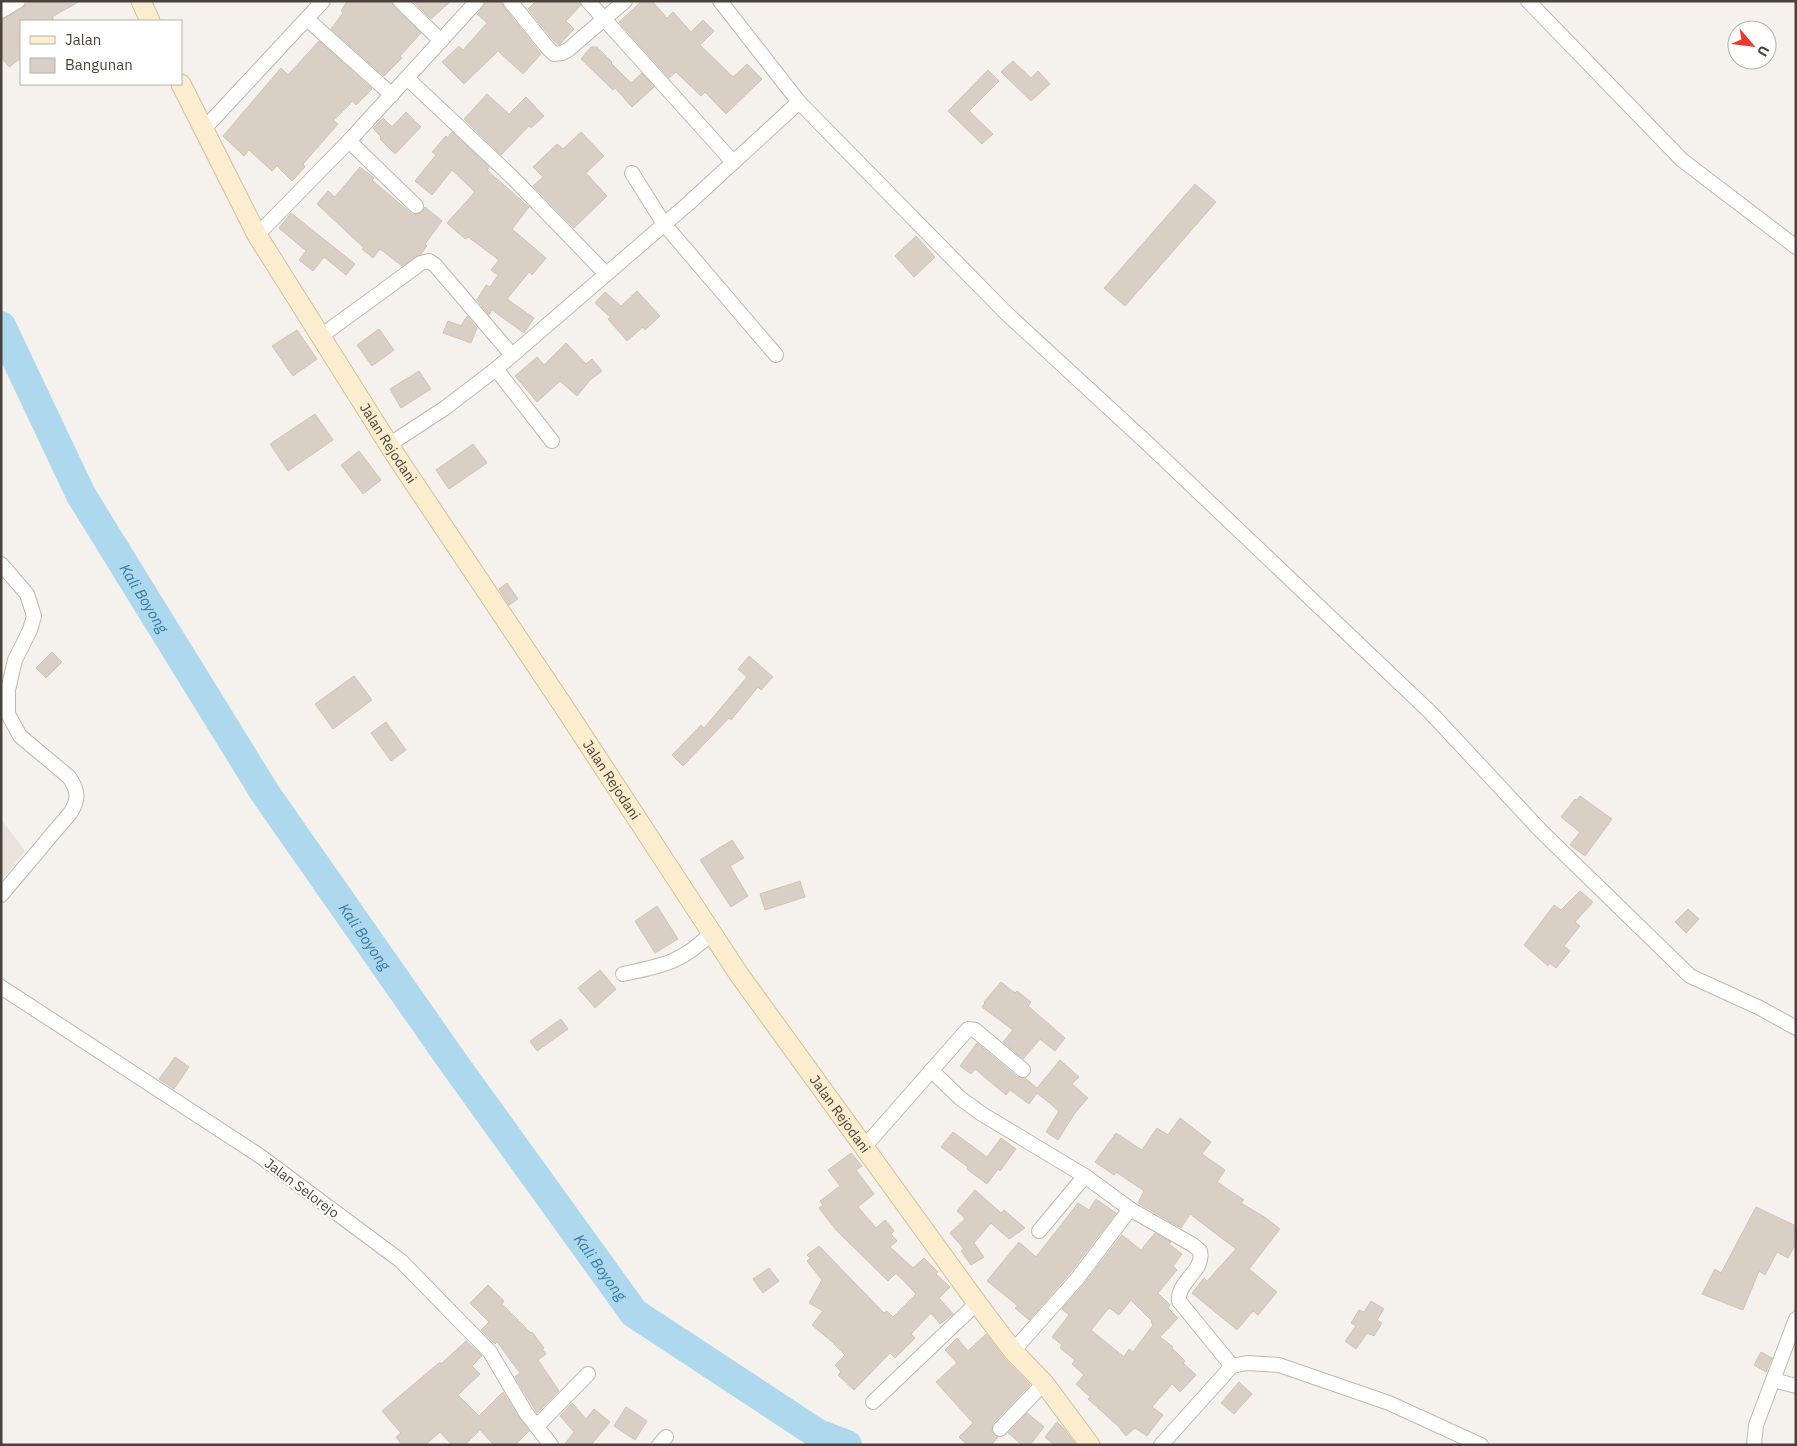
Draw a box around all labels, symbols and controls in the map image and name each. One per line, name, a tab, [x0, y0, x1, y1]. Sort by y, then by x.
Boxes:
legend	[20, 20, 182, 85]
north arrow	[1727, 20, 1777, 70]
text: Jalan	[65, 30, 101, 49]
text: U	[1753, 43, 1774, 60]
text: Bangunan	[65, 55, 133, 74]
street label: Jalan Rejodani	[356, 399, 421, 487]
water label: Kali Boyong	[116, 560, 174, 637]
street label: Jalan Rejodani	[579, 736, 644, 823]
water label: Kali Boyong	[335, 899, 396, 975]
street label: Jalan Rejodani	[806, 1071, 874, 1156]
street label: Jalan Selorejo	[261, 1154, 343, 1222]
water label: Kali Boyong	[570, 1230, 632, 1305]

